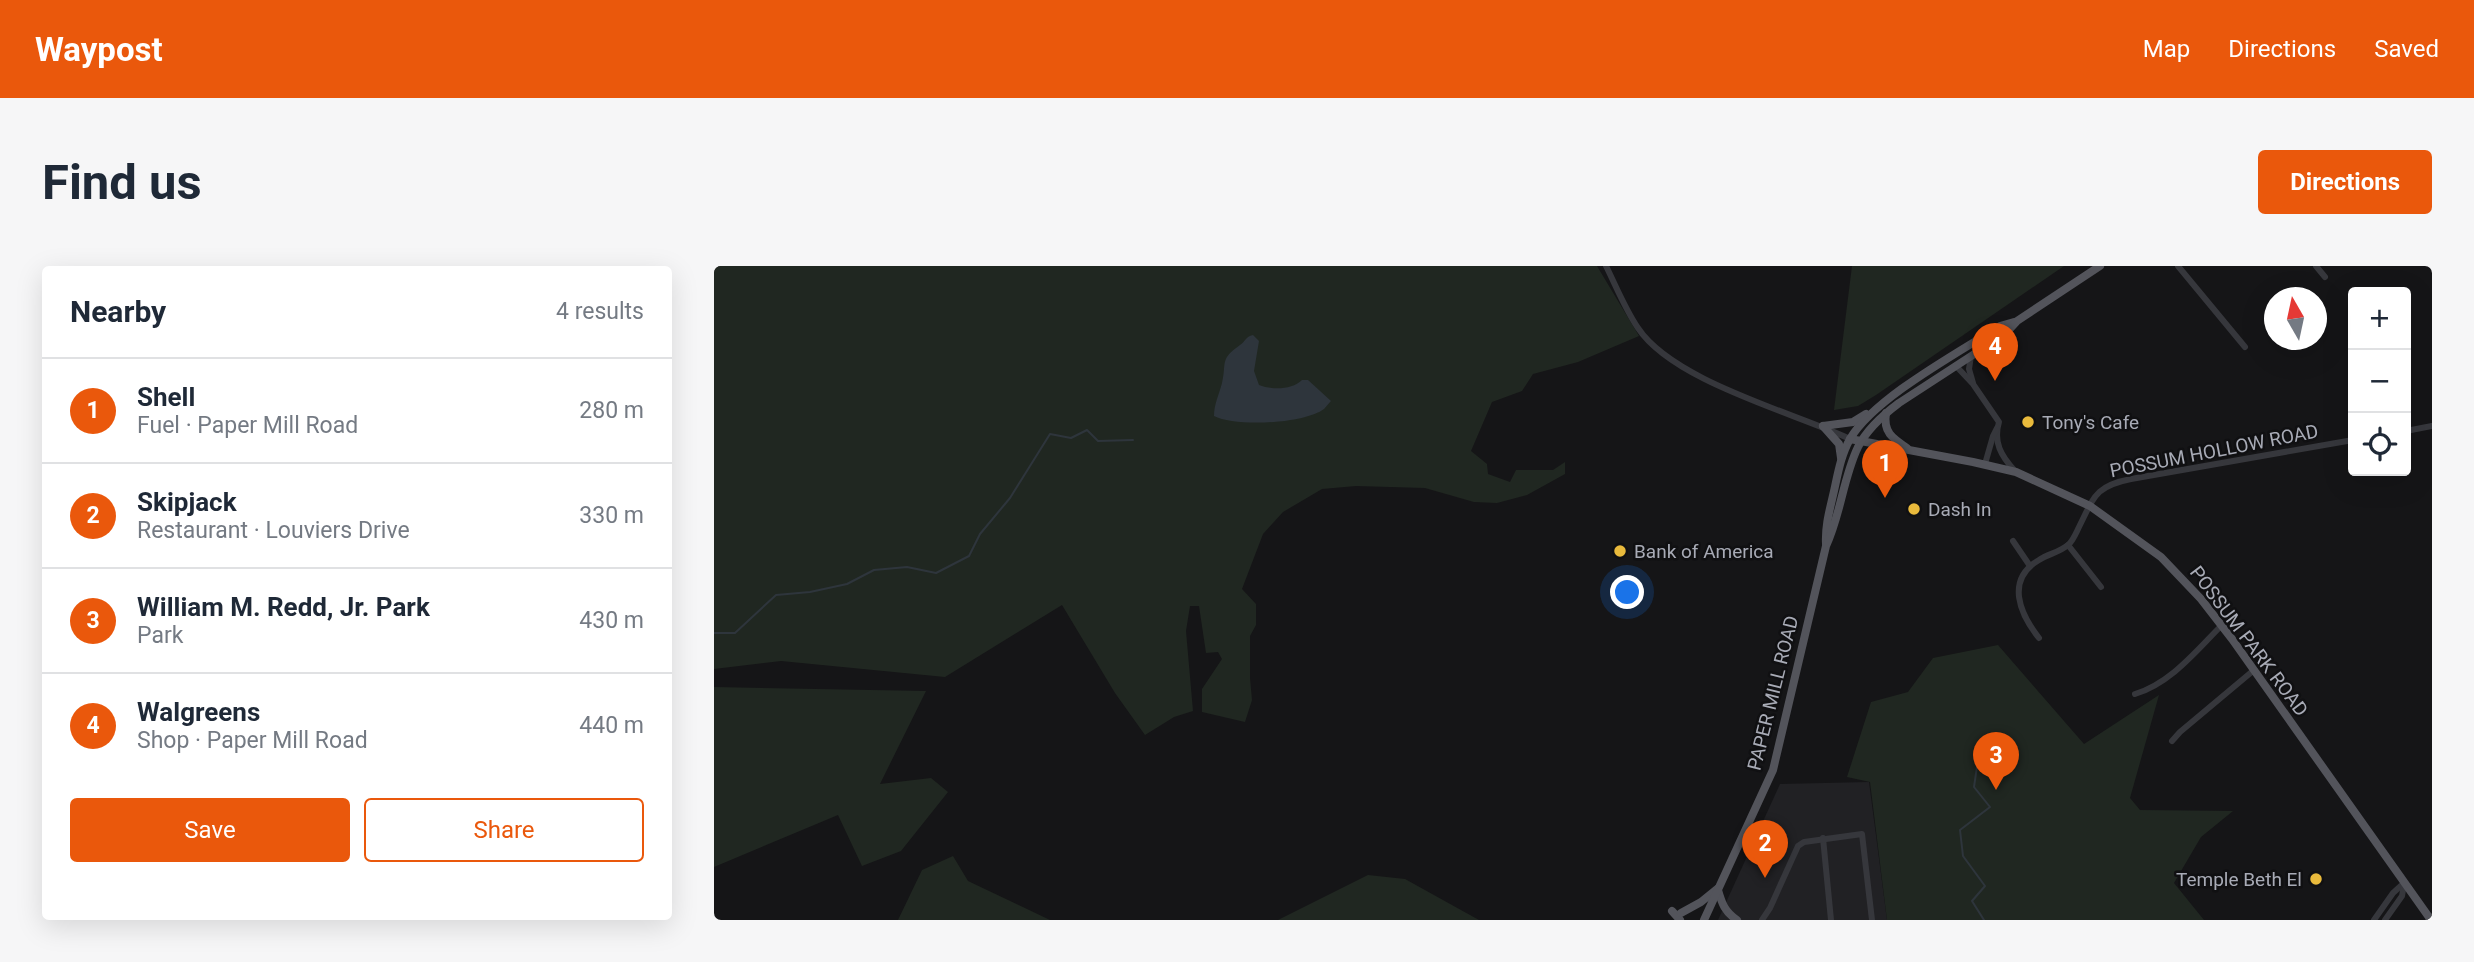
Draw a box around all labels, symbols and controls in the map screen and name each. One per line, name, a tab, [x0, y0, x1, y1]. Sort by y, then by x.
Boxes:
text: Waypost	[35, 30, 163, 69]
text: Map	[2143, 35, 2190, 63]
text: Directions	[2228, 35, 2336, 63]
text: Saved	[2374, 35, 2439, 63]
button: Directions	[2258, 150, 2432, 214]
text: Find us	[42, 154, 202, 211]
north arrow	[2264, 287, 2327, 350]
map controls	[2348, 287, 2411, 476]
button: +	[2348, 287, 2411, 350]
text: Nearby	[70, 294, 166, 329]
text: 4 results	[556, 298, 644, 325]
pin: 4	[1972, 323, 2018, 381]
button: −	[2348, 350, 2411, 413]
text: Shell	[137, 382, 195, 412]
text: 1	[86, 397, 100, 424]
text: 280 m	[579, 397, 644, 424]
place label: Tony's Cafe	[2042, 411, 2139, 434]
text: Fuel · Paper Mill Road	[137, 412, 358, 439]
button: locate	[2348, 413, 2411, 476]
marker: Tony's Cafe	[2020, 414, 2036, 430]
street label: POSSUM HOLLOW ROAD	[2108, 420, 2320, 482]
pin: 1	[1862, 440, 1908, 498]
text: Skipjack	[137, 487, 237, 517]
place label: Dash In	[1928, 498, 1991, 521]
marker: Dash In	[1906, 501, 1922, 517]
text: 2	[86, 502, 100, 529]
text: 330 m	[579, 502, 644, 529]
text: Restaurant · Louviers Drive	[137, 517, 410, 544]
place label: Bank of America	[1634, 540, 1774, 563]
marker: Bank of America	[1612, 543, 1628, 559]
street label: POSSUM PARK ROAD	[2185, 561, 2313, 721]
your location	[1610, 575, 1644, 609]
text: William M. Redd, Jr. Park	[137, 592, 430, 622]
text: 3	[86, 607, 100, 634]
text: 430 m	[579, 607, 644, 634]
street label: PAPER MILL ROAD	[1743, 613, 1803, 773]
text: Park	[137, 622, 183, 649]
text: Walgreens	[137, 697, 260, 727]
text: 4	[86, 712, 100, 739]
text: 440 m	[579, 712, 644, 739]
text: Shop · Paper Mill Road	[137, 727, 368, 754]
pin: 3	[1973, 732, 2019, 790]
button: Save	[70, 798, 350, 862]
button: Share	[364, 798, 644, 862]
pin: 2	[1742, 820, 1788, 878]
place label: Temple Beth El	[2176, 868, 2302, 891]
marker: Temple Beth El	[2308, 871, 2324, 887]

